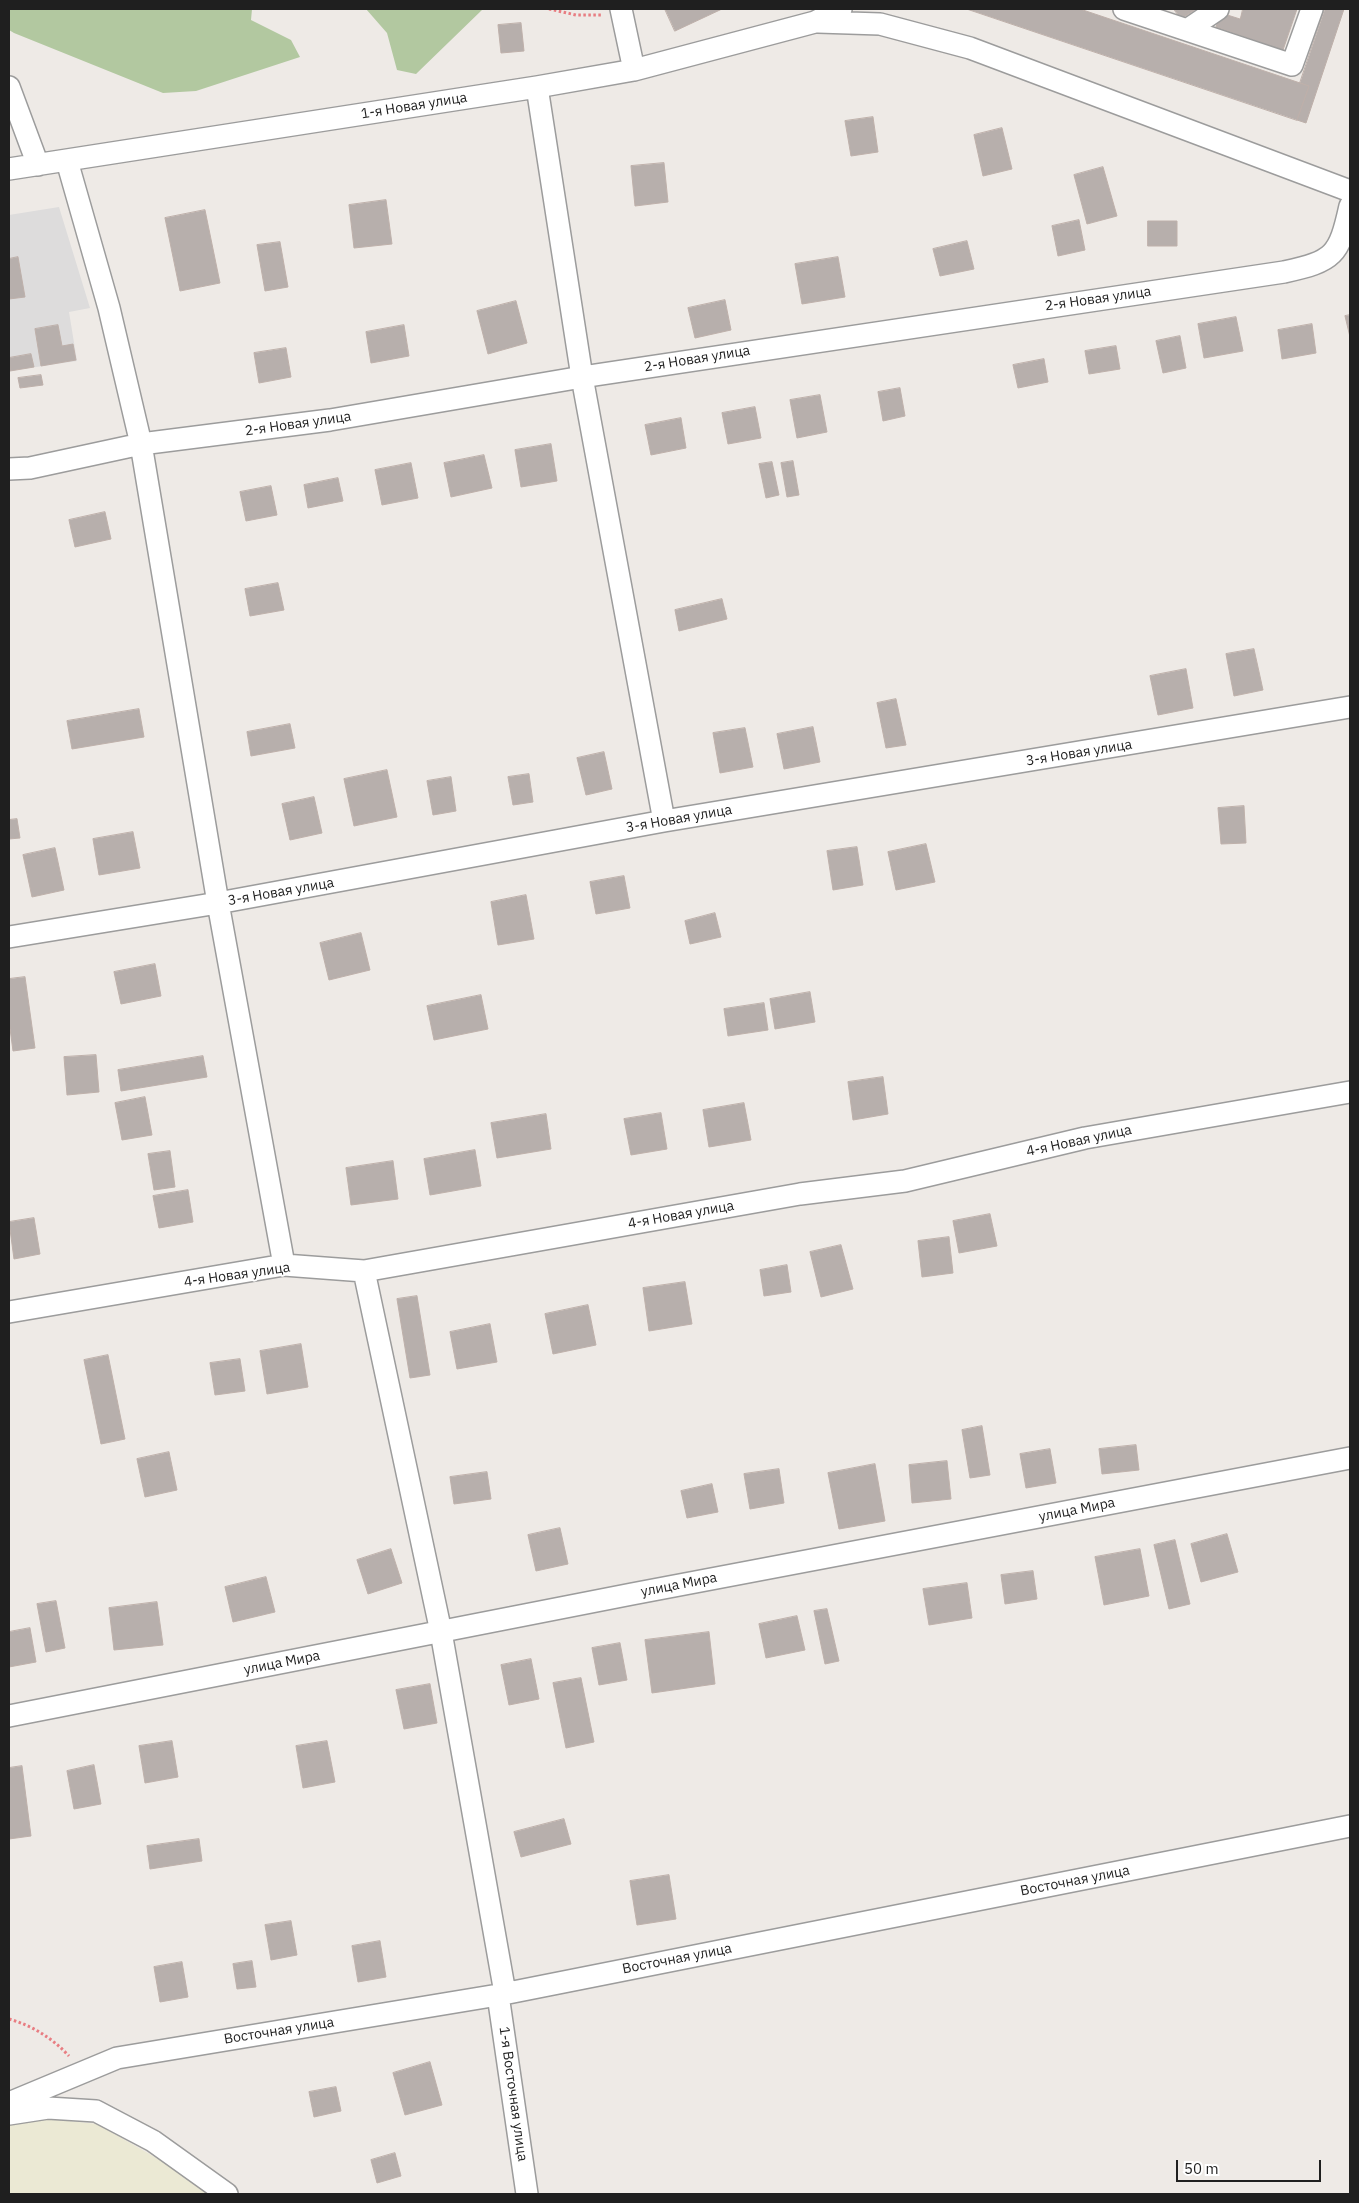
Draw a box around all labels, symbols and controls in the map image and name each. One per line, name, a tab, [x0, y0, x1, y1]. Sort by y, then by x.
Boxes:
street label: 1-я Новая улица	[360, 89, 468, 123]
street label: 2-я Новая улица	[1044, 283, 1152, 315]
street label: 2-я Новая улица	[643, 342, 751, 376]
street label: 2-я Новая улица	[244, 408, 352, 440]
street label: 3-я Новая улица	[1025, 736, 1133, 770]
street label: 3-я Новая улица	[625, 801, 733, 837]
street label: 3-я Новая улица	[227, 874, 335, 910]
street label: 4-я Новая улица	[1025, 1122, 1133, 1160]
street label: 4-я Новая улица	[627, 1197, 735, 1233]
street label: 4-я Новая улица	[183, 1259, 291, 1291]
street label: улица Мира	[1037, 1494, 1117, 1526]
street label: улица Мира	[639, 1569, 719, 1601]
street label: улица Мира	[242, 1647, 322, 1679]
street label: Восточная улица	[1019, 1862, 1131, 1900]
street label: Восточная улица	[621, 1940, 733, 1978]
street label: Восточная улица	[223, 2014, 335, 2048]
street label: 1-я Восточная улица	[495, 2026, 531, 2162]
scale bar	[1179, 2150, 1324, 2182]
text: 50 m	[1184, 2159, 1219, 2178]

